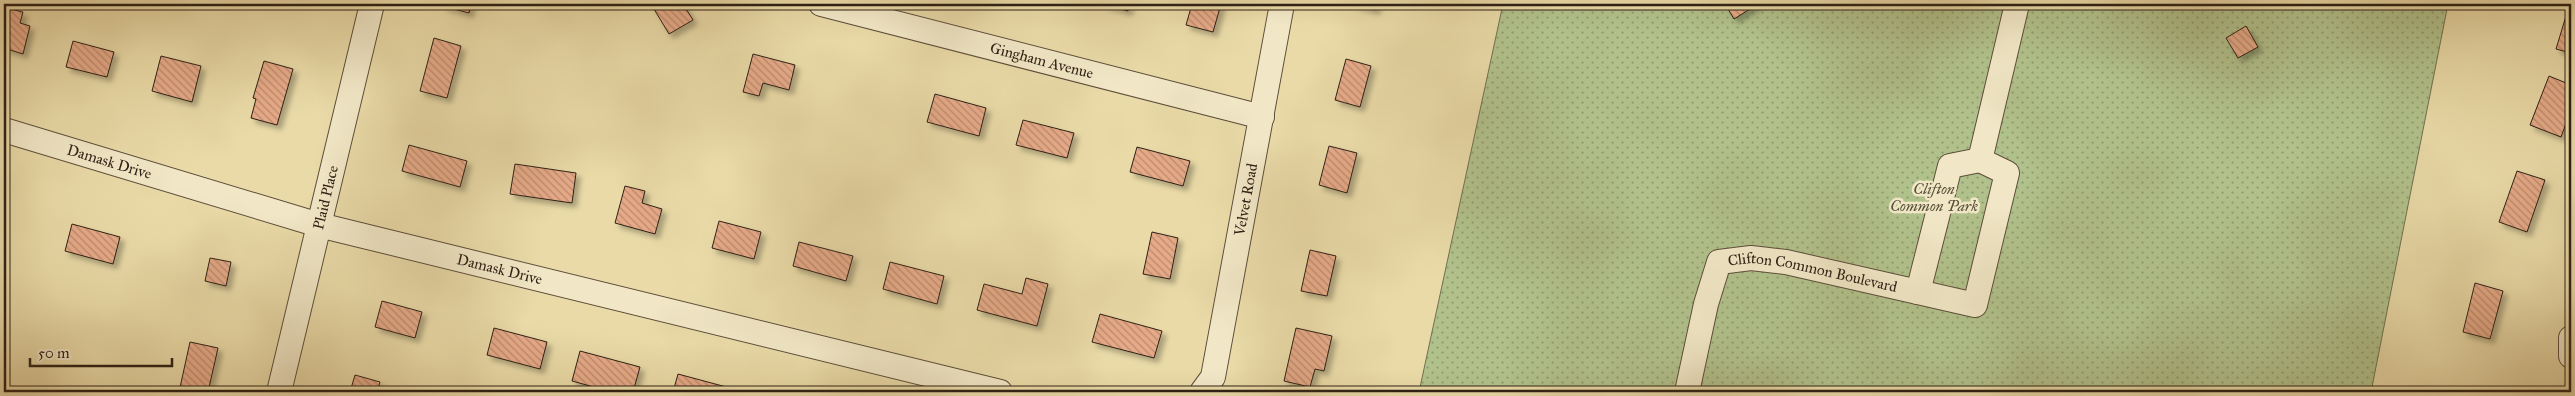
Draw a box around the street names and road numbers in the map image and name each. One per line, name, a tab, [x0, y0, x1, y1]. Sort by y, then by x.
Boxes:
street label: Gingham Avenue	[988, 39, 1095, 82]
street label: Damask Drive	[65, 141, 154, 183]
street label: Velvet Road	[1230, 161, 1261, 238]
street label: Plaid Place	[309, 164, 342, 231]
street label: Clifton Common Boulevard	[1727, 249, 1899, 296]
street label: Damask Drive	[455, 250, 544, 288]

